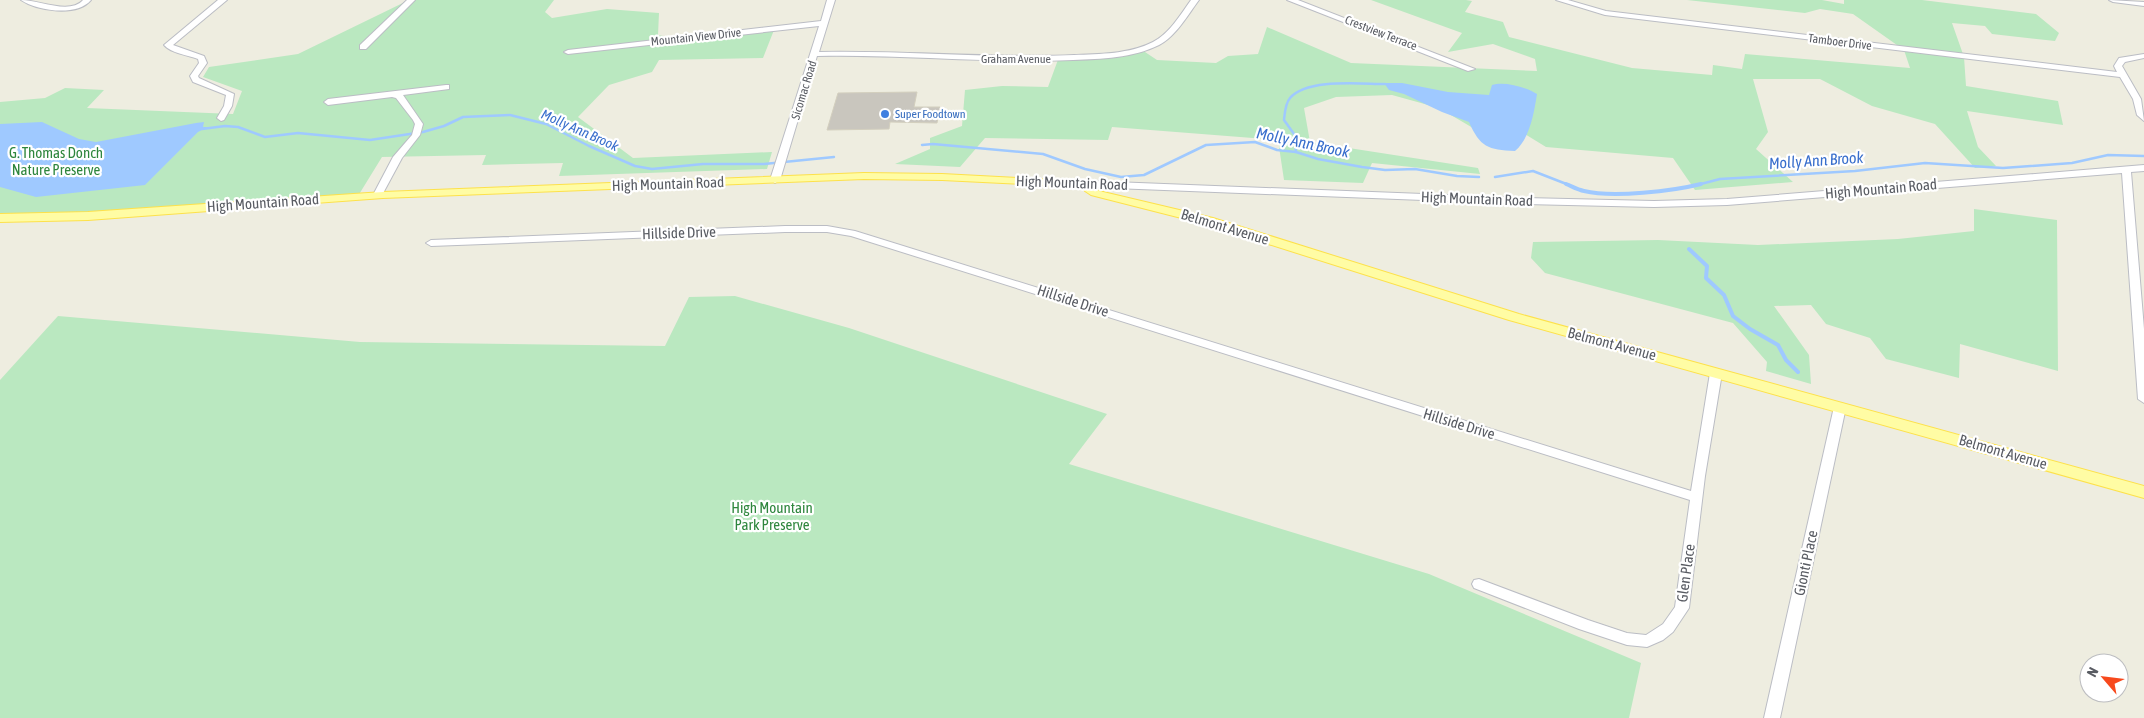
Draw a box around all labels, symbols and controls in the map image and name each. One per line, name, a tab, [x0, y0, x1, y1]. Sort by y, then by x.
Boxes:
street label: Crestview Terrace	[1343, 13, 1419, 53]
street label: Mountain View Drive	[650, 25, 742, 49]
street label: Tamboer Drive	[1807, 31, 1873, 53]
street label: Graham Avenue	[981, 52, 1051, 66]
street label: Sicomac Road	[788, 59, 820, 121]
water label: Molly Ann Brook	[539, 106, 622, 155]
place label: Super Foodtown	[895, 107, 966, 121]
marker: Super Foodtown	[879, 108, 891, 120]
water label: Molly Ann Brook	[1255, 123, 1352, 162]
park label: G. Thomas Donch Nature Preserve	[9, 144, 103, 178]
water label: Molly Ann Brook	[1768, 148, 1865, 173]
street label: High Mountain Road	[1016, 172, 1128, 193]
street label: High Mountain Road	[612, 173, 724, 194]
street label: High Mountain Road	[1824, 175, 1938, 202]
street label: High Mountain Road	[1421, 188, 1533, 209]
street label: High Mountain Road	[206, 190, 320, 215]
street label: Belmont Avenue	[1179, 205, 1271, 248]
street label: Hillside Drive	[642, 223, 716, 242]
street label: Hillside Drive	[1035, 281, 1111, 320]
street label: Belmont Avenue	[1566, 324, 1658, 364]
street label: Hillside Drive	[1421, 405, 1497, 443]
street label: Belmont Avenue	[1957, 431, 2049, 472]
park label: High Mountain Park Preserve	[731, 499, 813, 533]
street label: Gionti Place	[1790, 529, 1821, 597]
street label: Glen Place	[1673, 543, 1698, 603]
north arrow	[2079, 653, 2129, 703]
text: N	[2084, 664, 2102, 679]

